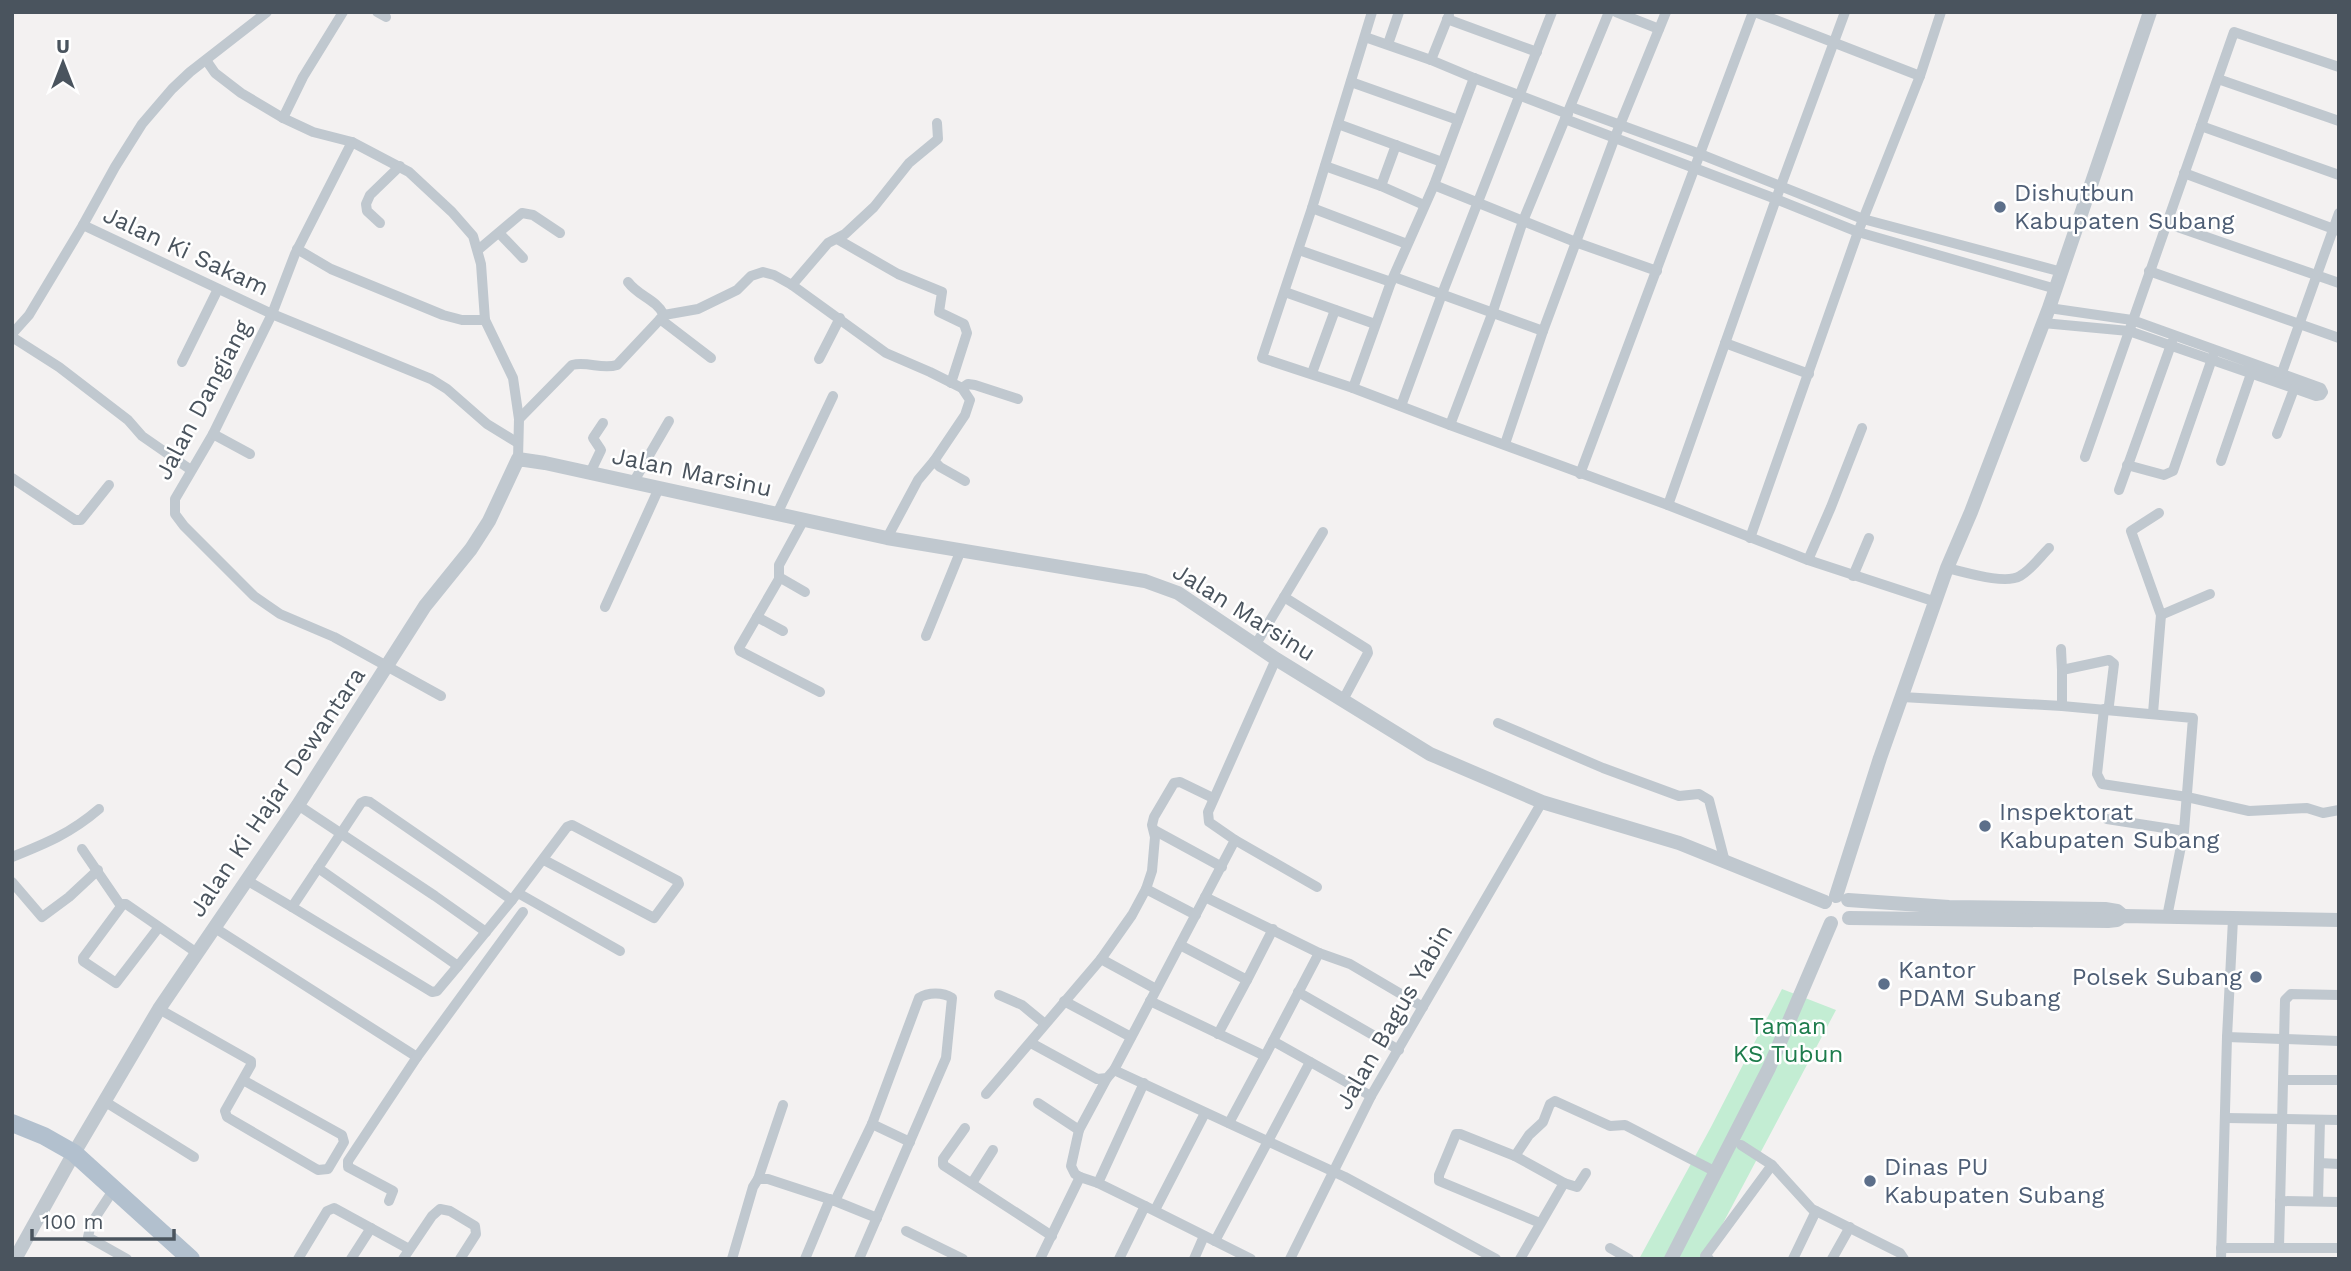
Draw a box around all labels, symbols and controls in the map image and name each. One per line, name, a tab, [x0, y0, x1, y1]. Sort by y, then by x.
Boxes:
north arrow	[28, 28, 98, 98]
text: U	[56, 35, 70, 58]
place label: Dishutbun Kabupaten Subang	[2014, 179, 2235, 235]
marker: Dishutbun Kabupaten Subang	[1992, 199, 2008, 215]
street label: Jalan Ki Sakam	[99, 200, 273, 302]
street label: Jalan Dangiang	[149, 315, 257, 485]
street label: Jalan Marsinu	[610, 441, 774, 503]
street label: Jalan Marsinu	[1168, 557, 1320, 667]
street label: Jalan Ki Hajar Dewantara	[183, 662, 371, 922]
place label: Inspektorat Kabupaten Subang	[1999, 798, 2220, 854]
marker: Inspektorat Kabupaten Subang	[1977, 818, 1993, 834]
street label: Jalan Bagus Yabin	[1330, 920, 1458, 1114]
place label: Kantor PDAM Subang	[1898, 956, 2060, 1012]
place label: Polsek Subang	[2072, 963, 2242, 991]
marker: Polsek Subang	[2248, 969, 2264, 985]
marker: Kantor PDAM Subang	[1876, 976, 1892, 992]
park label: Taman KS Tubun	[1733, 1012, 1843, 1068]
place label: Dinas PU Kabupaten Subang	[1884, 1153, 2105, 1209]
marker: Dinas PU Kabupaten Subang	[1862, 1173, 1878, 1189]
scale bar	[32, 1198, 173, 1242]
text: 100 m	[42, 1209, 104, 1234]

